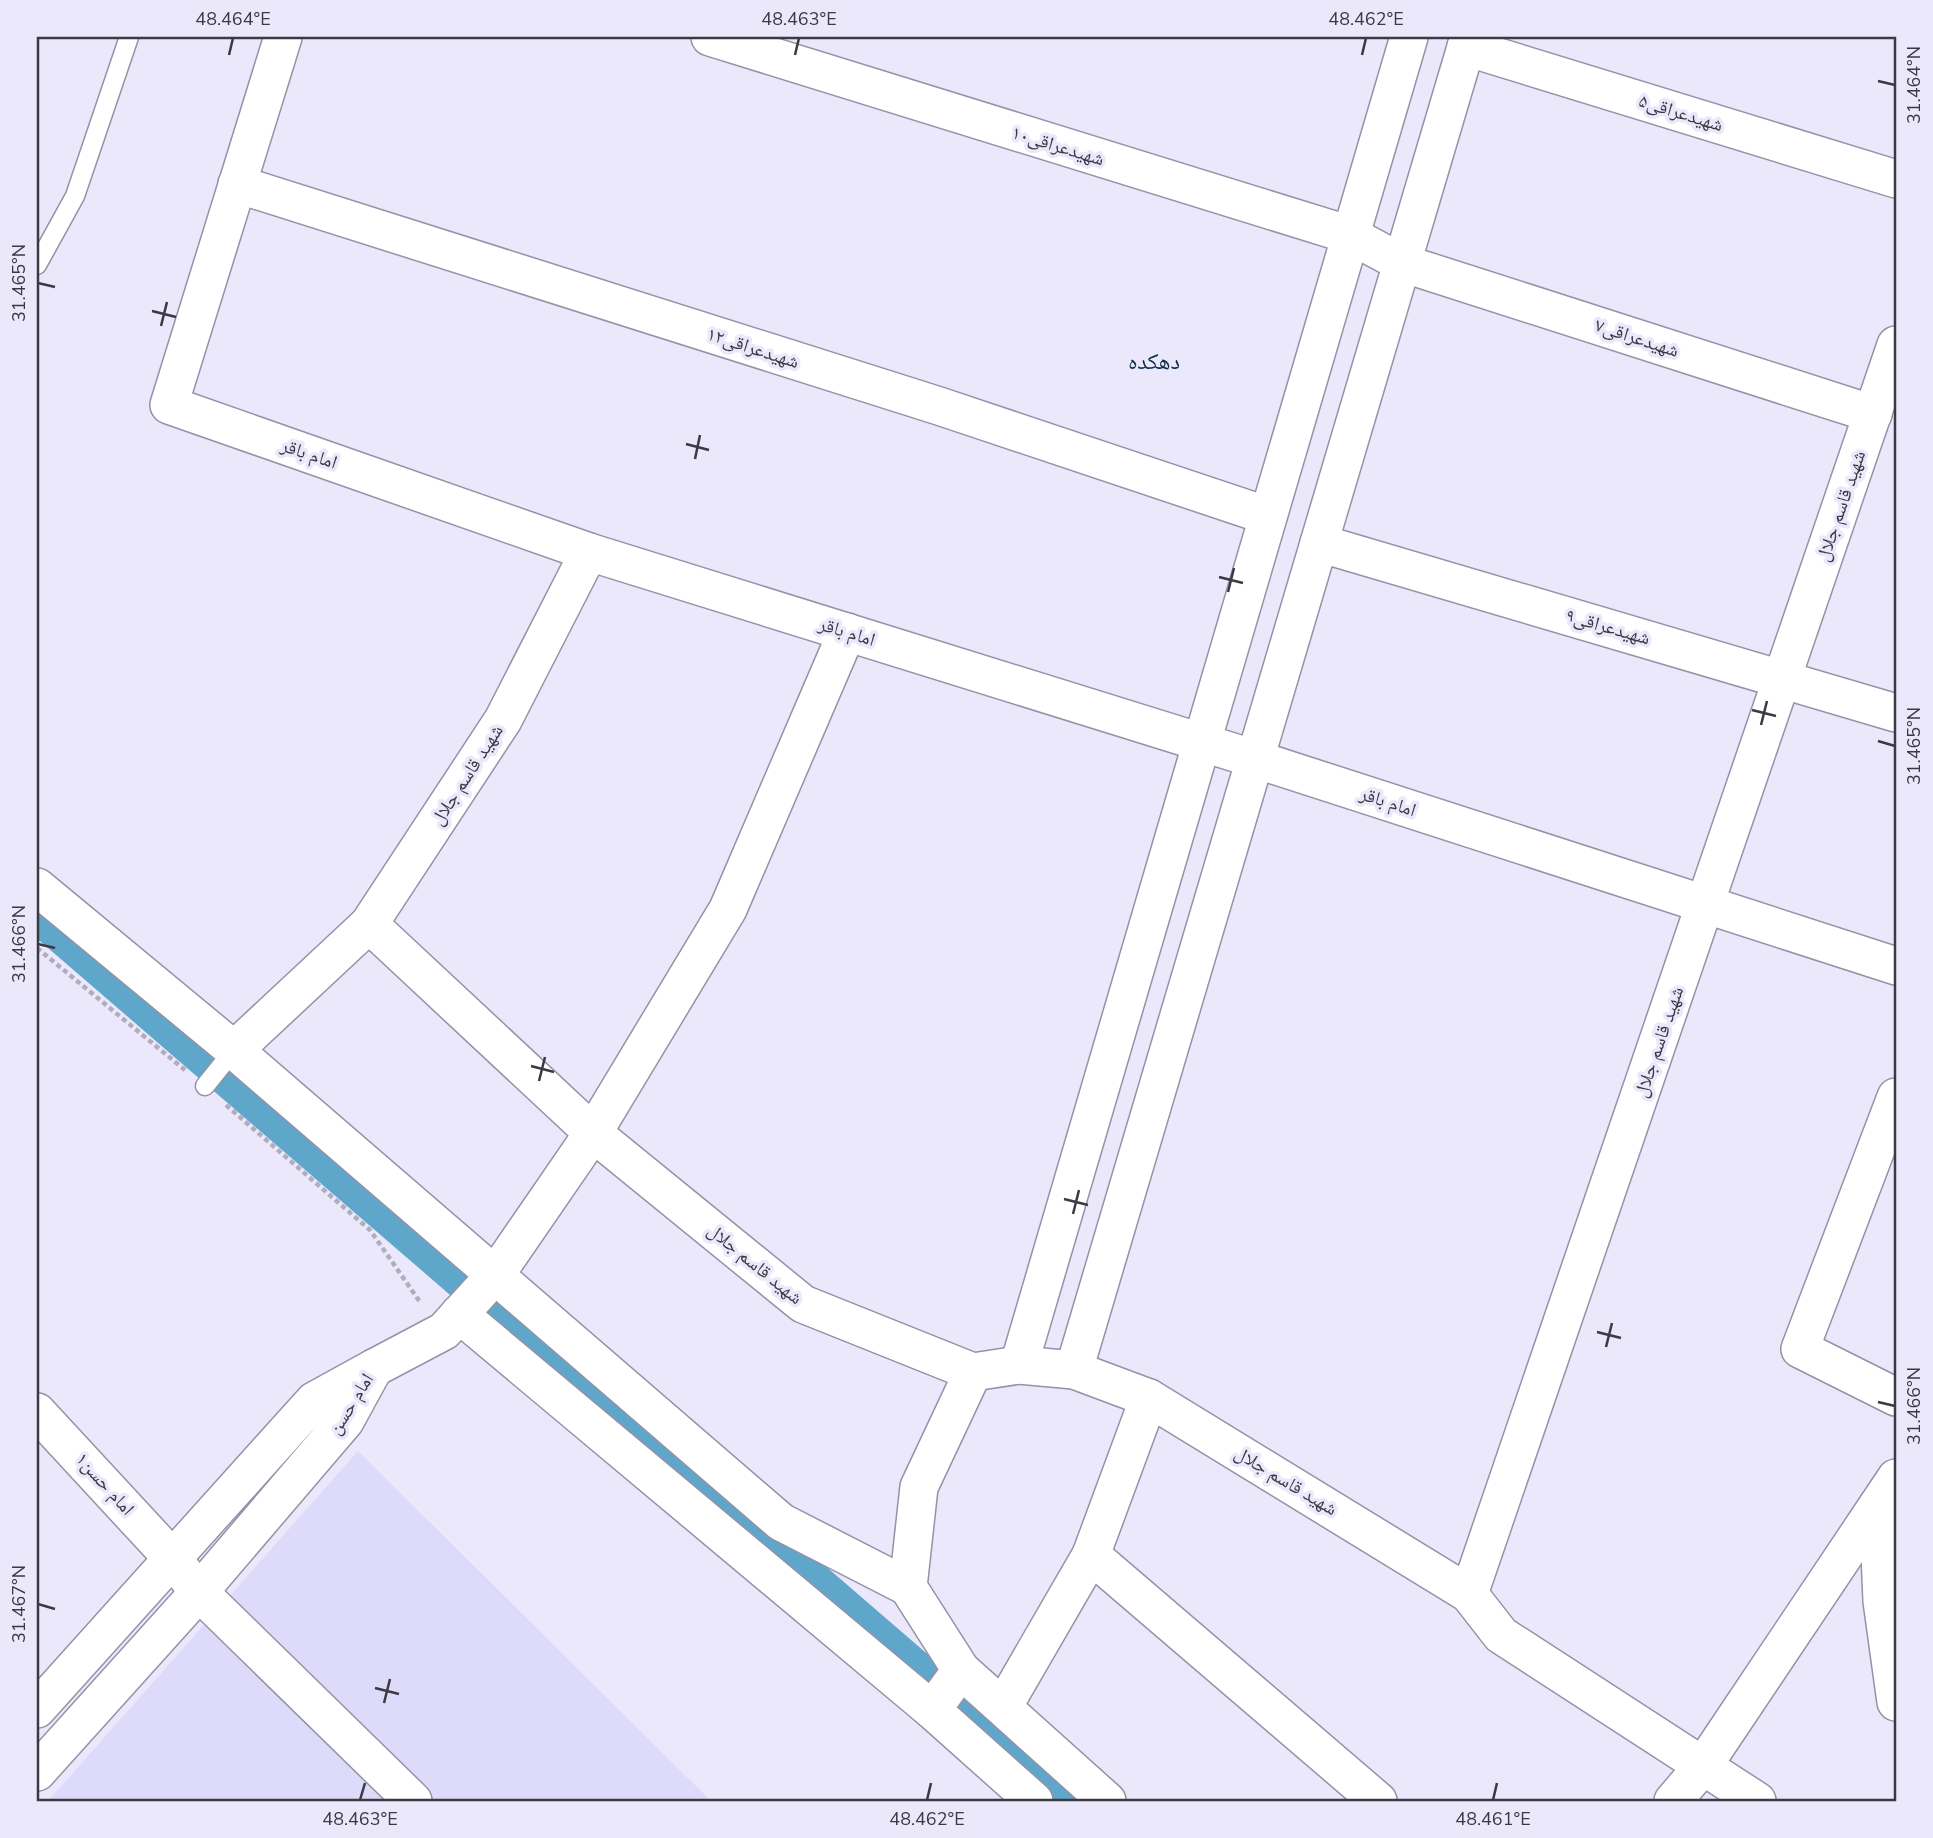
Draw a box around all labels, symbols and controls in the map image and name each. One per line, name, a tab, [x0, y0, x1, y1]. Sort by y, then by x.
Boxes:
text: 48.464°E	[195, 7, 271, 31]
text: 48.463°E	[761, 7, 837, 31]
text: 48.462°E	[1328, 7, 1404, 31]
text: 31.464°N	[1902, 46, 1926, 124]
street label: شهیدعراقی۵	[1636, 88, 1726, 138]
street label: شهیدعراقی۱۰	[1009, 120, 1107, 172]
text: 31.465°N	[7, 244, 31, 322]
street label: شهیدعراقی۷	[1592, 312, 1682, 364]
street label: شهیدعراقی۱۲	[704, 321, 802, 375]
district label: دهکده	[1128, 346, 1180, 377]
street label: امام باقر	[276, 432, 341, 476]
street label: شهید قاسم جلال	[1810, 447, 1872, 565]
street label: شهیدعراقی۹	[1563, 603, 1653, 651]
street label: امام باقر	[815, 611, 878, 653]
text: 31.465°N	[1902, 707, 1926, 785]
street label: شهید قاسم جلال	[425, 719, 509, 831]
street label: امام باقر	[1356, 780, 1420, 823]
text: 31.466°N	[7, 905, 31, 983]
street label: شهید قاسم جلال	[1628, 983, 1690, 1101]
street label: شهید قاسم جلال	[702, 1218, 808, 1310]
text: 31.466°N	[1902, 1367, 1926, 1445]
street label: امام حسن	[322, 1368, 380, 1440]
street label: شهید قاسم جلال	[1230, 1440, 1342, 1522]
street label: امام حسن۱	[70, 1447, 140, 1521]
text: 31.467°N	[7, 1565, 31, 1643]
text: 48.463°E	[322, 1807, 398, 1831]
text: 48.462°E	[889, 1807, 965, 1831]
text: 48.461°E	[1455, 1807, 1531, 1831]

